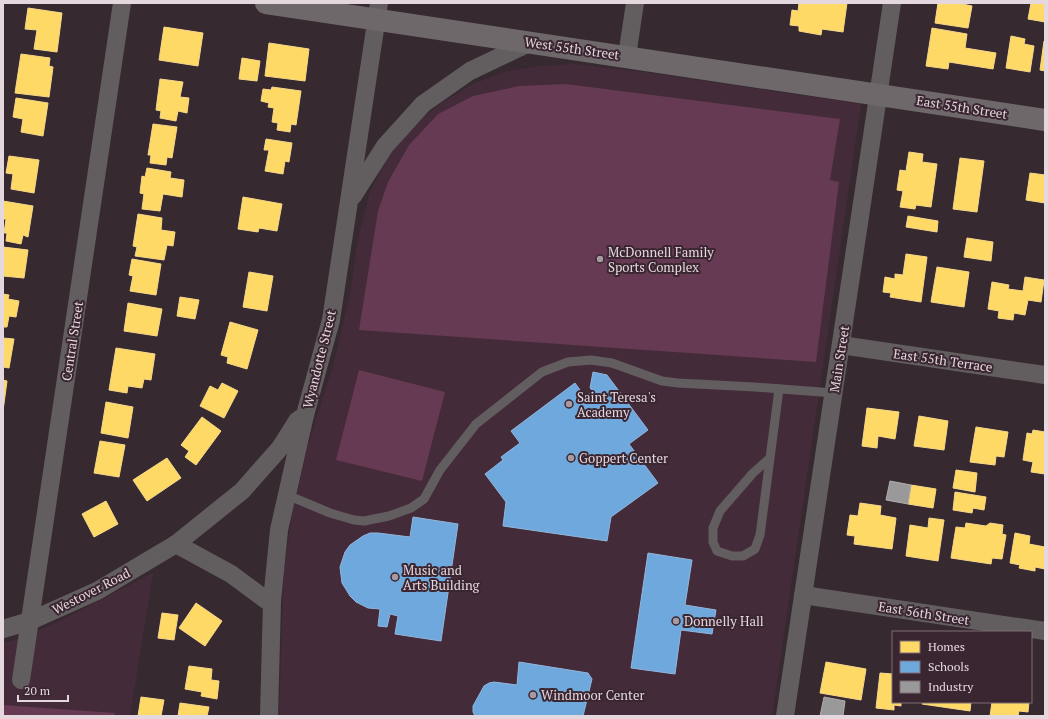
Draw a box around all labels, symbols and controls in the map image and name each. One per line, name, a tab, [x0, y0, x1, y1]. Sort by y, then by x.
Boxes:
street label: West 55th Street	[523, 32, 621, 64]
street label: East 55th Street	[915, 91, 1009, 123]
place label: McDonnell Family Sports Complex	[608, 243, 714, 276]
marker: McDonnell Family Sports Complex	[595, 254, 605, 264]
street label: Central Street	[57, 300, 87, 382]
street label: Wyandotte Street	[298, 308, 340, 410]
street label: Main Street	[825, 324, 853, 394]
street label: East 55th Terrace	[892, 344, 994, 376]
place label: Saint Teresa's Academy	[577, 388, 656, 421]
marker: Saint Teresa's Academy	[564, 399, 574, 409]
place label: Goppert Center	[579, 449, 668, 467]
marker: Goppert Center	[566, 453, 576, 463]
place label: Music and Arts Building	[403, 561, 480, 594]
street label: Westover Road	[49, 564, 133, 618]
marker: Music and Arts Building	[390, 572, 400, 582]
street label: East 56th Street	[877, 597, 971, 629]
place label: Donnelly Hall	[684, 612, 764, 630]
marker: Donnelly Hall	[671, 616, 681, 626]
legend	[892, 631, 1032, 703]
text: Homes	[928, 639, 965, 654]
text: Schools	[928, 659, 969, 674]
scale bar	[18, 677, 68, 703]
text: Industry	[928, 679, 974, 694]
text: 20 m	[24, 683, 51, 698]
place label: Windmoor Center	[541, 686, 644, 704]
marker: Windmoor Center	[528, 690, 538, 700]

